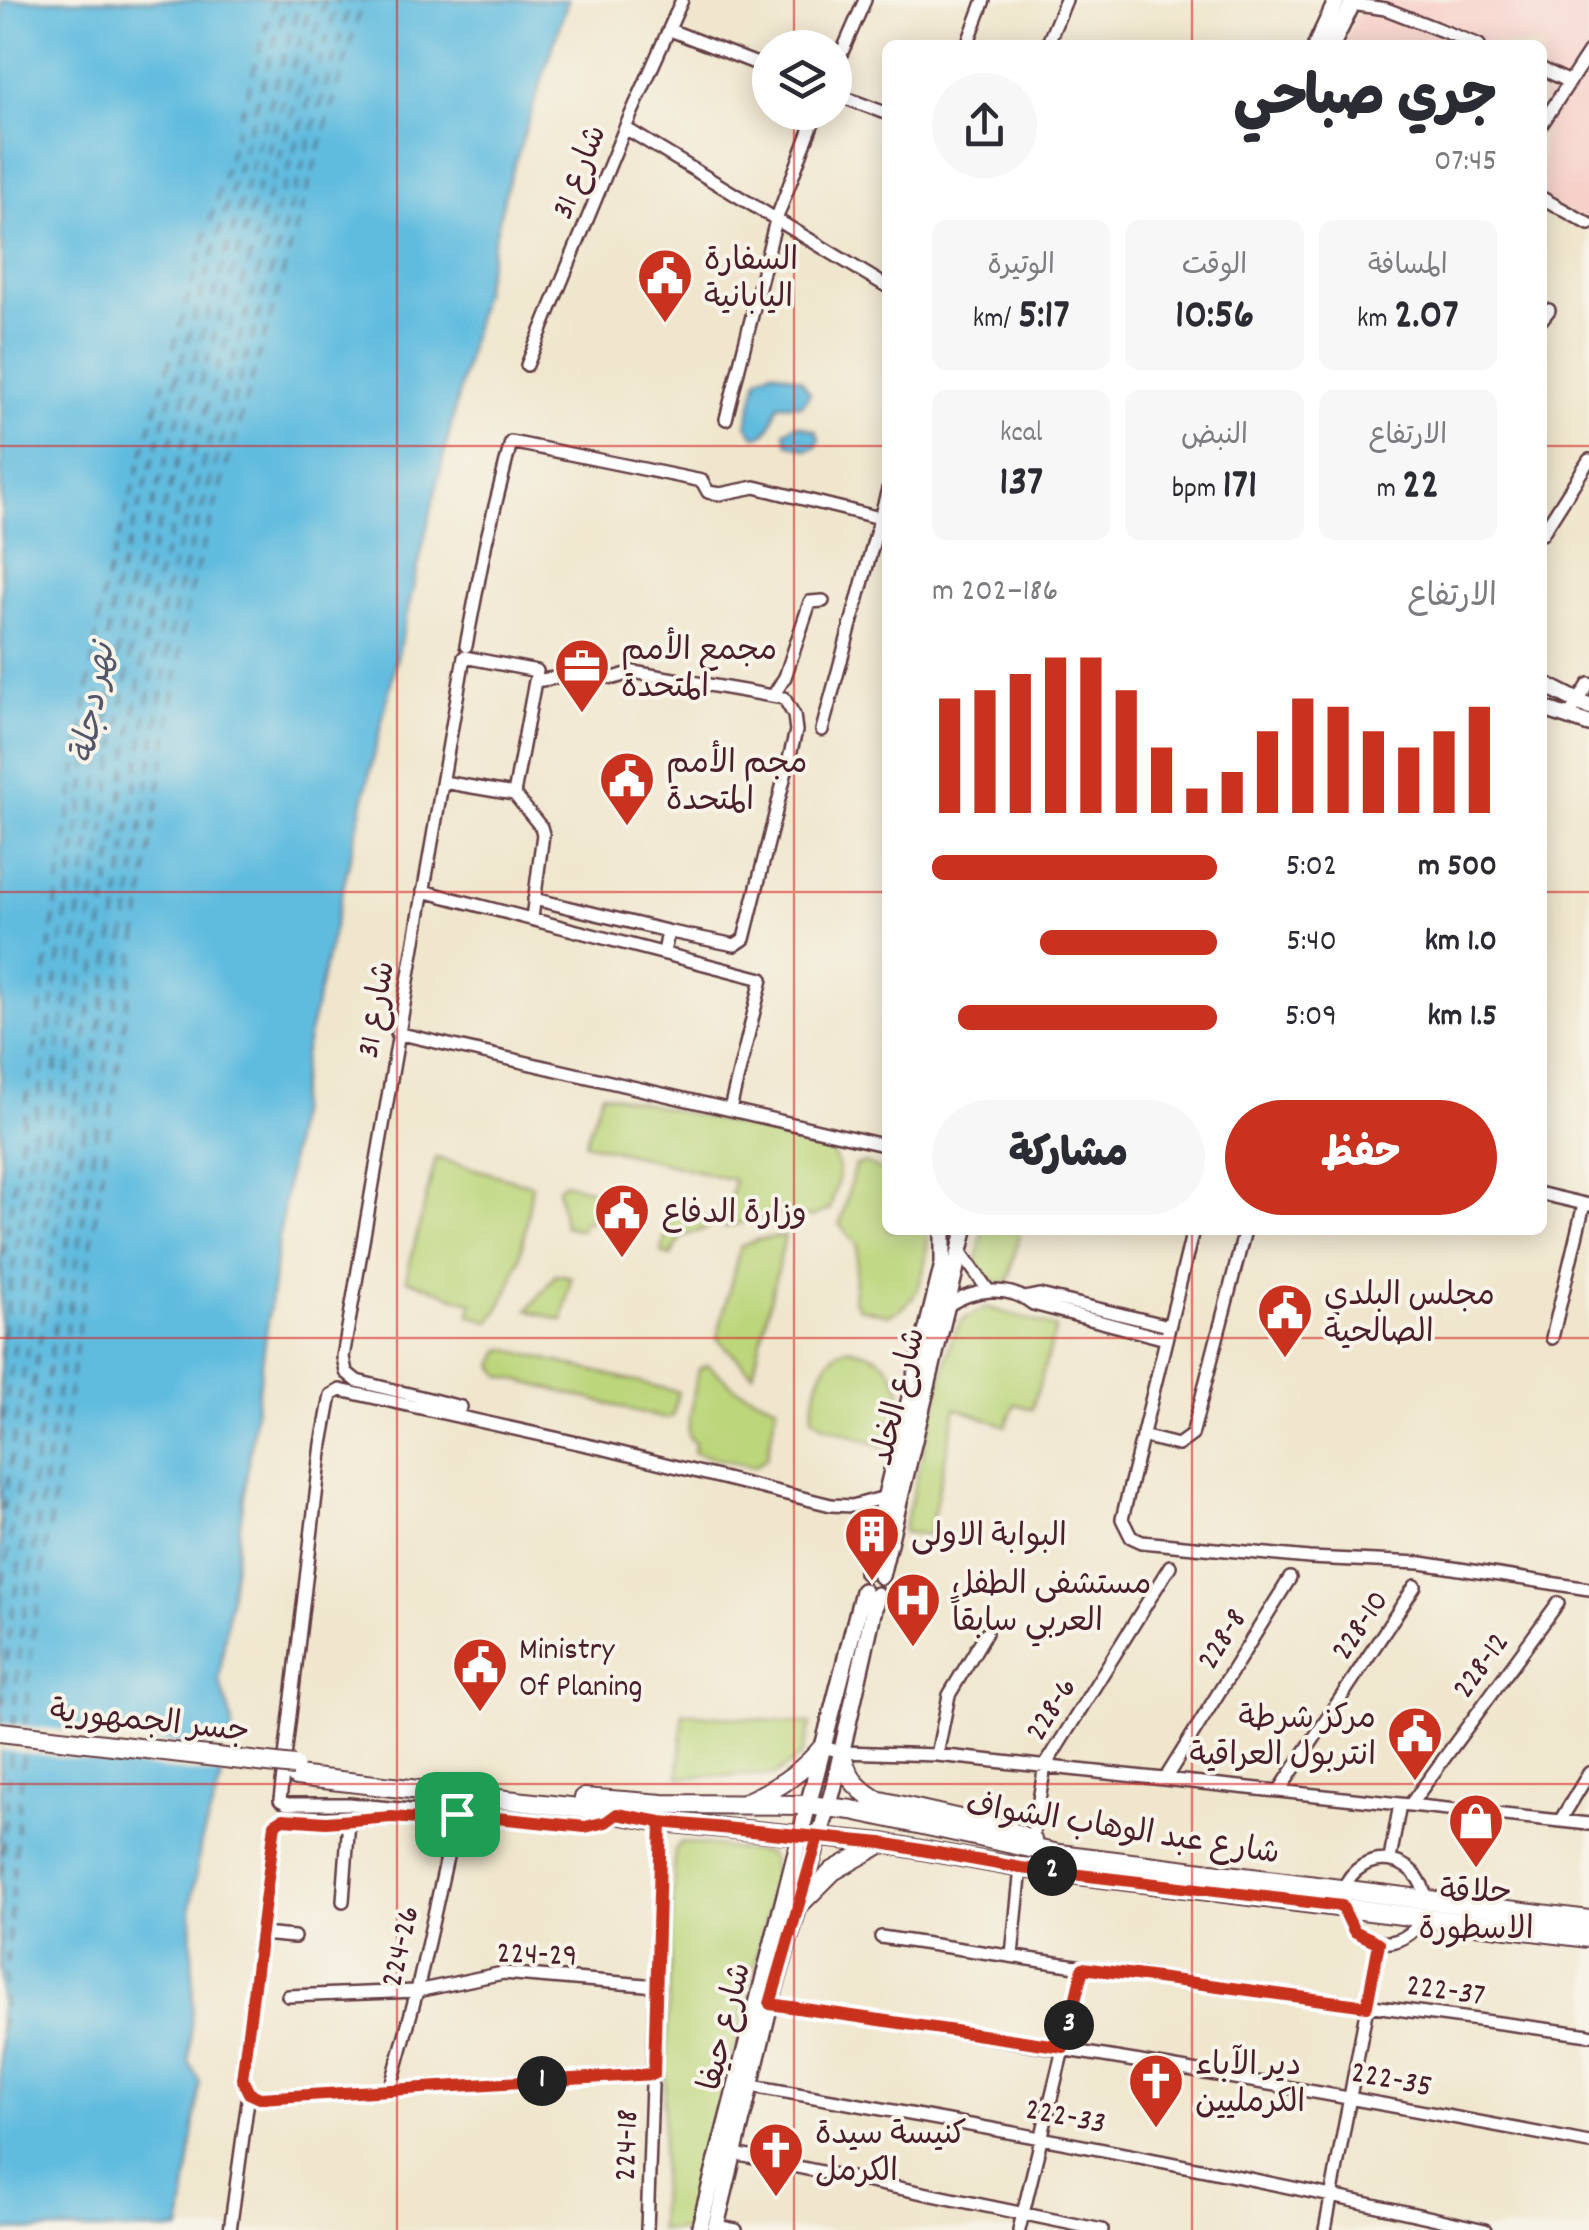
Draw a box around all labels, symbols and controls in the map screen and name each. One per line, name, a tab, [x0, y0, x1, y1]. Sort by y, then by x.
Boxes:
map controls	[752, 30, 852, 130]
button: layers	[752, 30, 852, 130]
text: جري صباحي	[1233, 63, 1497, 142]
button: share	[932, 73, 1037, 178]
street label: شارع 31	[542, 119, 621, 227]
text: 07:45	[1434, 140, 1497, 186]
place label: السفارة اليابانية	[704, 240, 798, 323]
public building icon: السفارة اليابانية	[635, 246, 695, 325]
text: الوتيرة	[987, 248, 1055, 288]
text: الوقت	[1182, 248, 1247, 288]
text: المسافة	[1368, 248, 1448, 288]
text: 5:17	[1018, 288, 1070, 348]
text: 10:56	[1175, 288, 1254, 348]
text: 2.07	[1394, 288, 1459, 348]
text: /km	[973, 301, 1018, 341]
text: km	[1357, 301, 1394, 341]
text: kcal	[1000, 415, 1042, 455]
text: النبض	[1181, 418, 1248, 458]
text: الارتفاع	[1369, 418, 1447, 458]
text: 137	[999, 455, 1043, 515]
text: 171	[1223, 458, 1257, 518]
text: 22	[1402, 458, 1439, 518]
text: bpm	[1172, 471, 1223, 511]
text: m	[1377, 471, 1402, 511]
text: 186–202 m	[932, 570, 1058, 616]
text: الارتفاع	[1407, 576, 1497, 622]
place label: مجمع الأمم المتحدة	[621, 627, 777, 713]
water label: نهر دجلة	[61, 636, 132, 768]
office icon: مجمع الأمم المتحدة	[552, 636, 612, 715]
place label: مجم الأمم المتحدة	[666, 740, 807, 826]
public building icon: مجم الأمم المتحدة	[597, 749, 657, 828]
text: 5:02	[1285, 845, 1337, 891]
text: 500 m	[1418, 845, 1497, 891]
text: 5:40	[1286, 920, 1337, 966]
text: 1.0 km	[1425, 920, 1497, 966]
street label: شارع 31	[348, 958, 410, 1062]
text: 5:09	[1285, 995, 1337, 1041]
text: 1.5 km	[1427, 995, 1497, 1041]
button: مشاركة	[932, 1100, 1205, 1215]
button: حفظ	[1225, 1100, 1497, 1215]
public building icon: وزارة الدفاع	[592, 1181, 652, 1260]
place label: وزارة الدفاع	[661, 1193, 807, 1239]
place label: مجلس البلدي الصالحية	[1324, 1275, 1495, 1358]
public building icon: مجلس البلدي الصالحية	[1255, 1281, 1315, 1360]
street label: شارع الخلد	[862, 1323, 940, 1471]
building icon: البوابة الاولى	[842, 1504, 902, 1583]
place label: البوابة الاولى	[911, 1516, 1067, 1562]
place label: مستشفى الطفل العربي سابقاً	[950, 1564, 1151, 1647]
hospital icon: مستشفى الطفل العربي سابقاً	[883, 1570, 943, 1649]
street label: 228-10	[1322, 1582, 1403, 1671]
street label: 228-8	[1188, 1601, 1261, 1680]
street label: 228-12	[1443, 1624, 1523, 1710]
place label: Ministry Of Planing	[519, 1629, 643, 1712]
public building icon: Ministry Of Planing	[450, 1635, 510, 1714]
street label: 228-6	[1016, 1670, 1091, 1751]
street label: جسر الجمهورية	[47, 1691, 252, 1757]
place label: مركز شرطة انتربول العراقية	[1189, 1698, 1376, 1781]
public building icon: مركز شرطة انتربول العراقية	[1385, 1704, 1445, 1783]
pin	[415, 1772, 500, 1857]
street label: شارع عبد الوهاب الشواف	[962, 1784, 1282, 1879]
icon: arrive	[430, 1787, 485, 1842]
shop icon: حلاقة الاسطورة	[1446, 1791, 1506, 1870]
pin: 2	[1027, 1846, 1077, 1896]
text: 2	[1046, 1851, 1058, 1891]
place label: حلاقة الاسطورة	[1418, 1872, 1534, 1955]
street label: 224-26	[371, 1902, 434, 1992]
street label: 224-29	[496, 1933, 578, 1981]
street label: شارع حيفا	[690, 1958, 766, 2096]
street label: 222-37	[1403, 1965, 1488, 2021]
pin: 3	[1044, 2000, 1094, 2050]
text: 3	[1063, 2005, 1075, 2045]
place label: دير الآباء الكرمليين	[1195, 2044, 1305, 2128]
church icon: دير الآباء الكرمليين	[1126, 2051, 1186, 2130]
street label: 222-35	[1346, 2052, 1436, 2112]
pin: 1	[517, 2056, 567, 2106]
text: 1	[539, 2061, 545, 2101]
street label: 222-33	[1021, 2089, 1109, 2149]
street label: 224-18	[605, 2108, 653, 2182]
place label: كنيسة سيدة الكرمل	[815, 2114, 967, 2197]
church icon: كنيسة سيدة الكرمل	[746, 2120, 806, 2199]

